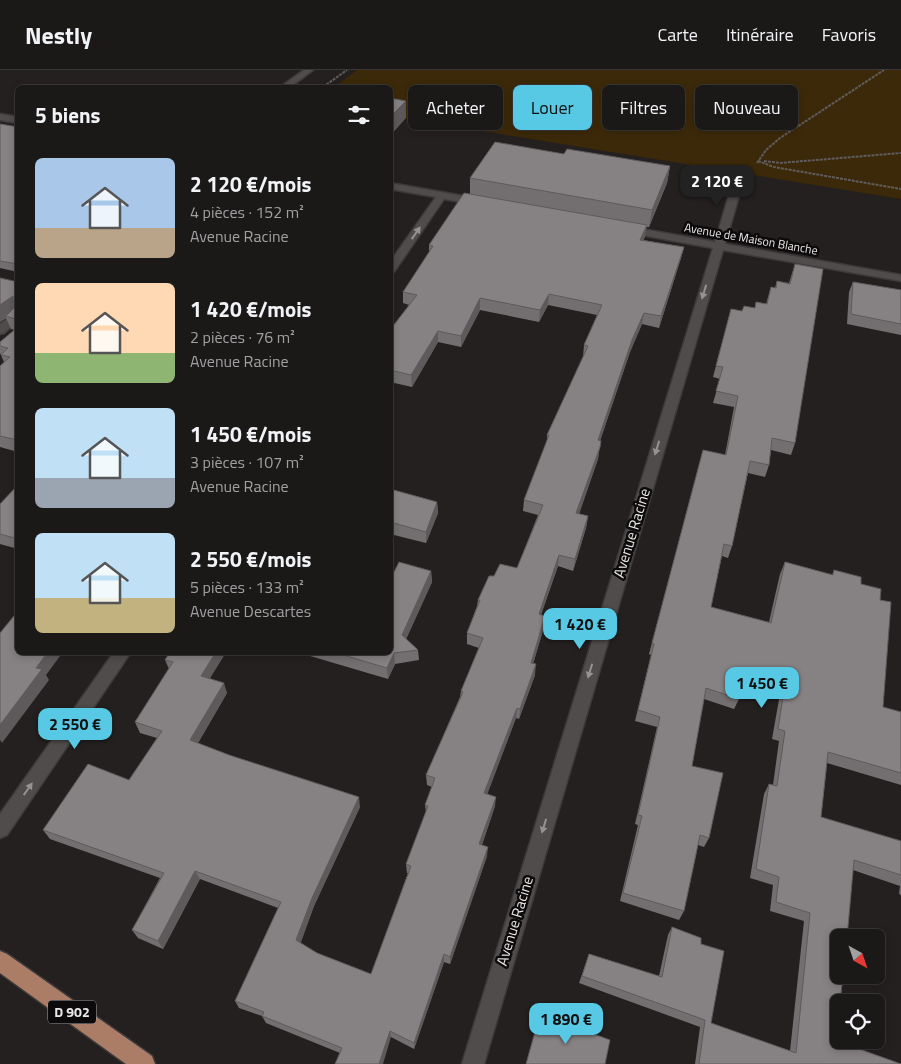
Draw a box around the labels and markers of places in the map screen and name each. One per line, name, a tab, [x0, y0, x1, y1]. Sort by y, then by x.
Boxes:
pin: 2 120 €	[671, 164, 763, 207]
pin: 1 420 €	[534, 608, 626, 650]
pin: 1 450 €	[716, 666, 808, 709]
pin: 2 550 €	[29, 708, 121, 750]
pin: 1 890 €	[520, 1002, 612, 1045]

